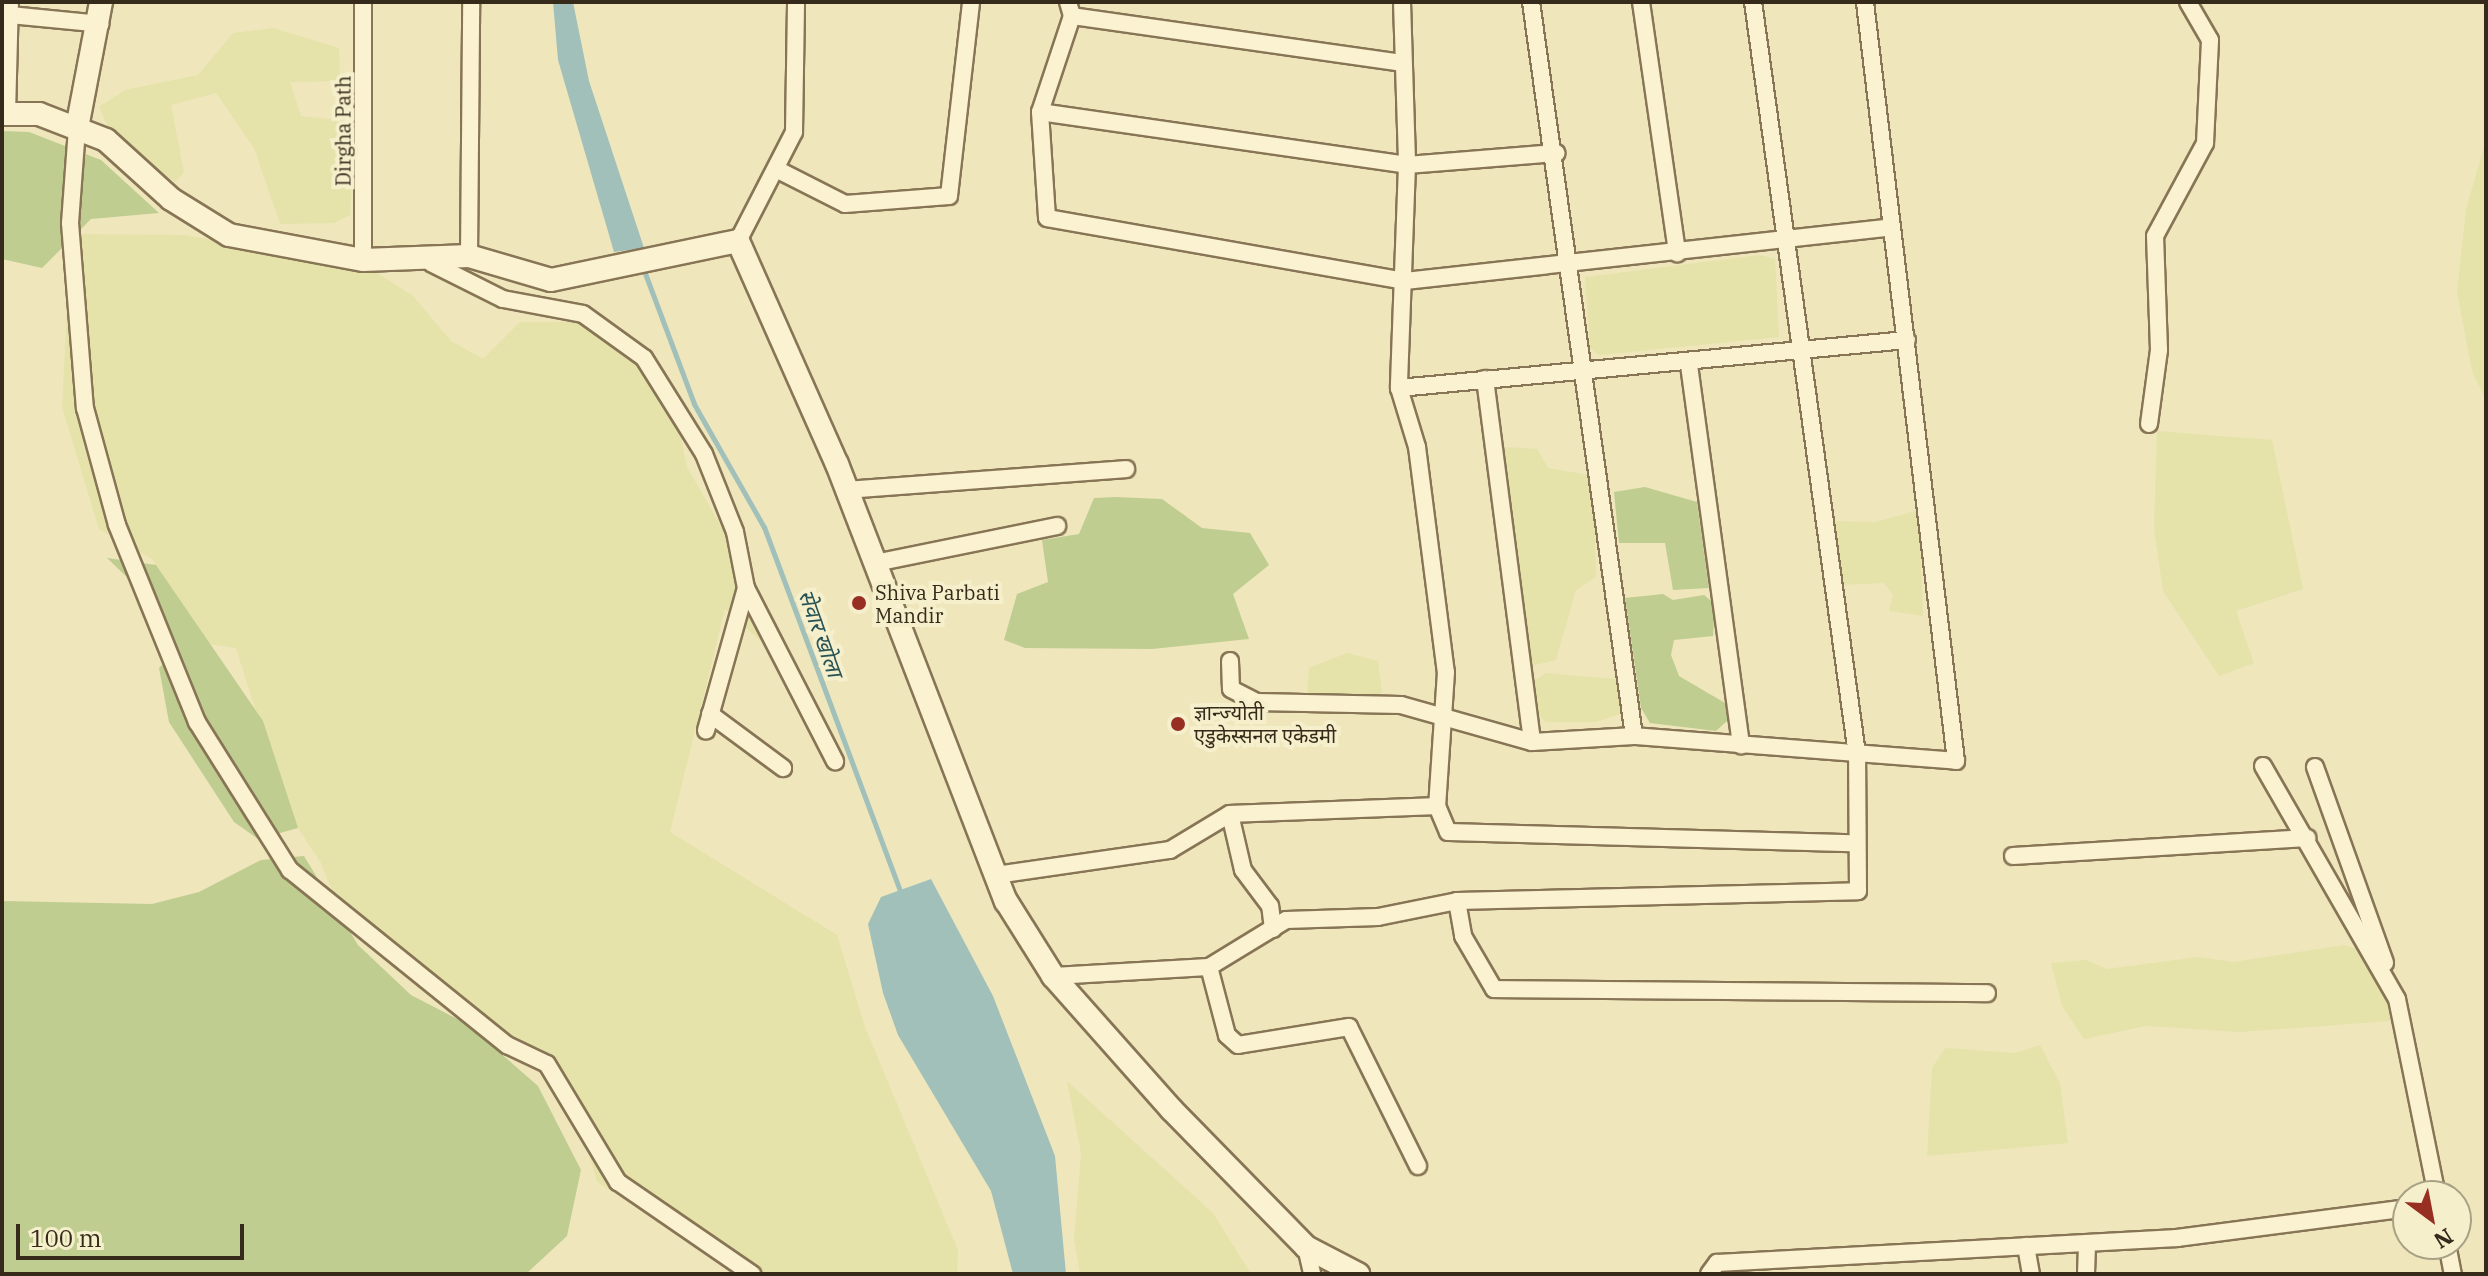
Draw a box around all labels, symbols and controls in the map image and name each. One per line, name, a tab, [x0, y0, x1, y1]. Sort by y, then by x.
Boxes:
street label: Dirgha Path	[331, 76, 355, 186]
place label: Shiva Parbati Mandir	[875, 580, 1000, 627]
water label: सेवार खोला	[793, 586, 849, 680]
marker: Shiva Parbati Mandir	[850, 594, 868, 612]
place label: ज्ञान्ज्योती एडुकेस्सनल एकेडमी	[1194, 700, 1336, 747]
marker: ज्ञान्ज्योती एडुकेस्सनल एकेडमी	[1169, 715, 1187, 733]
north arrow	[2392, 1180, 2472, 1260]
scale bar	[20, 1208, 248, 1258]
text: 100 m	[30, 1222, 102, 1254]
text: N	[2429, 1222, 2459, 1256]

